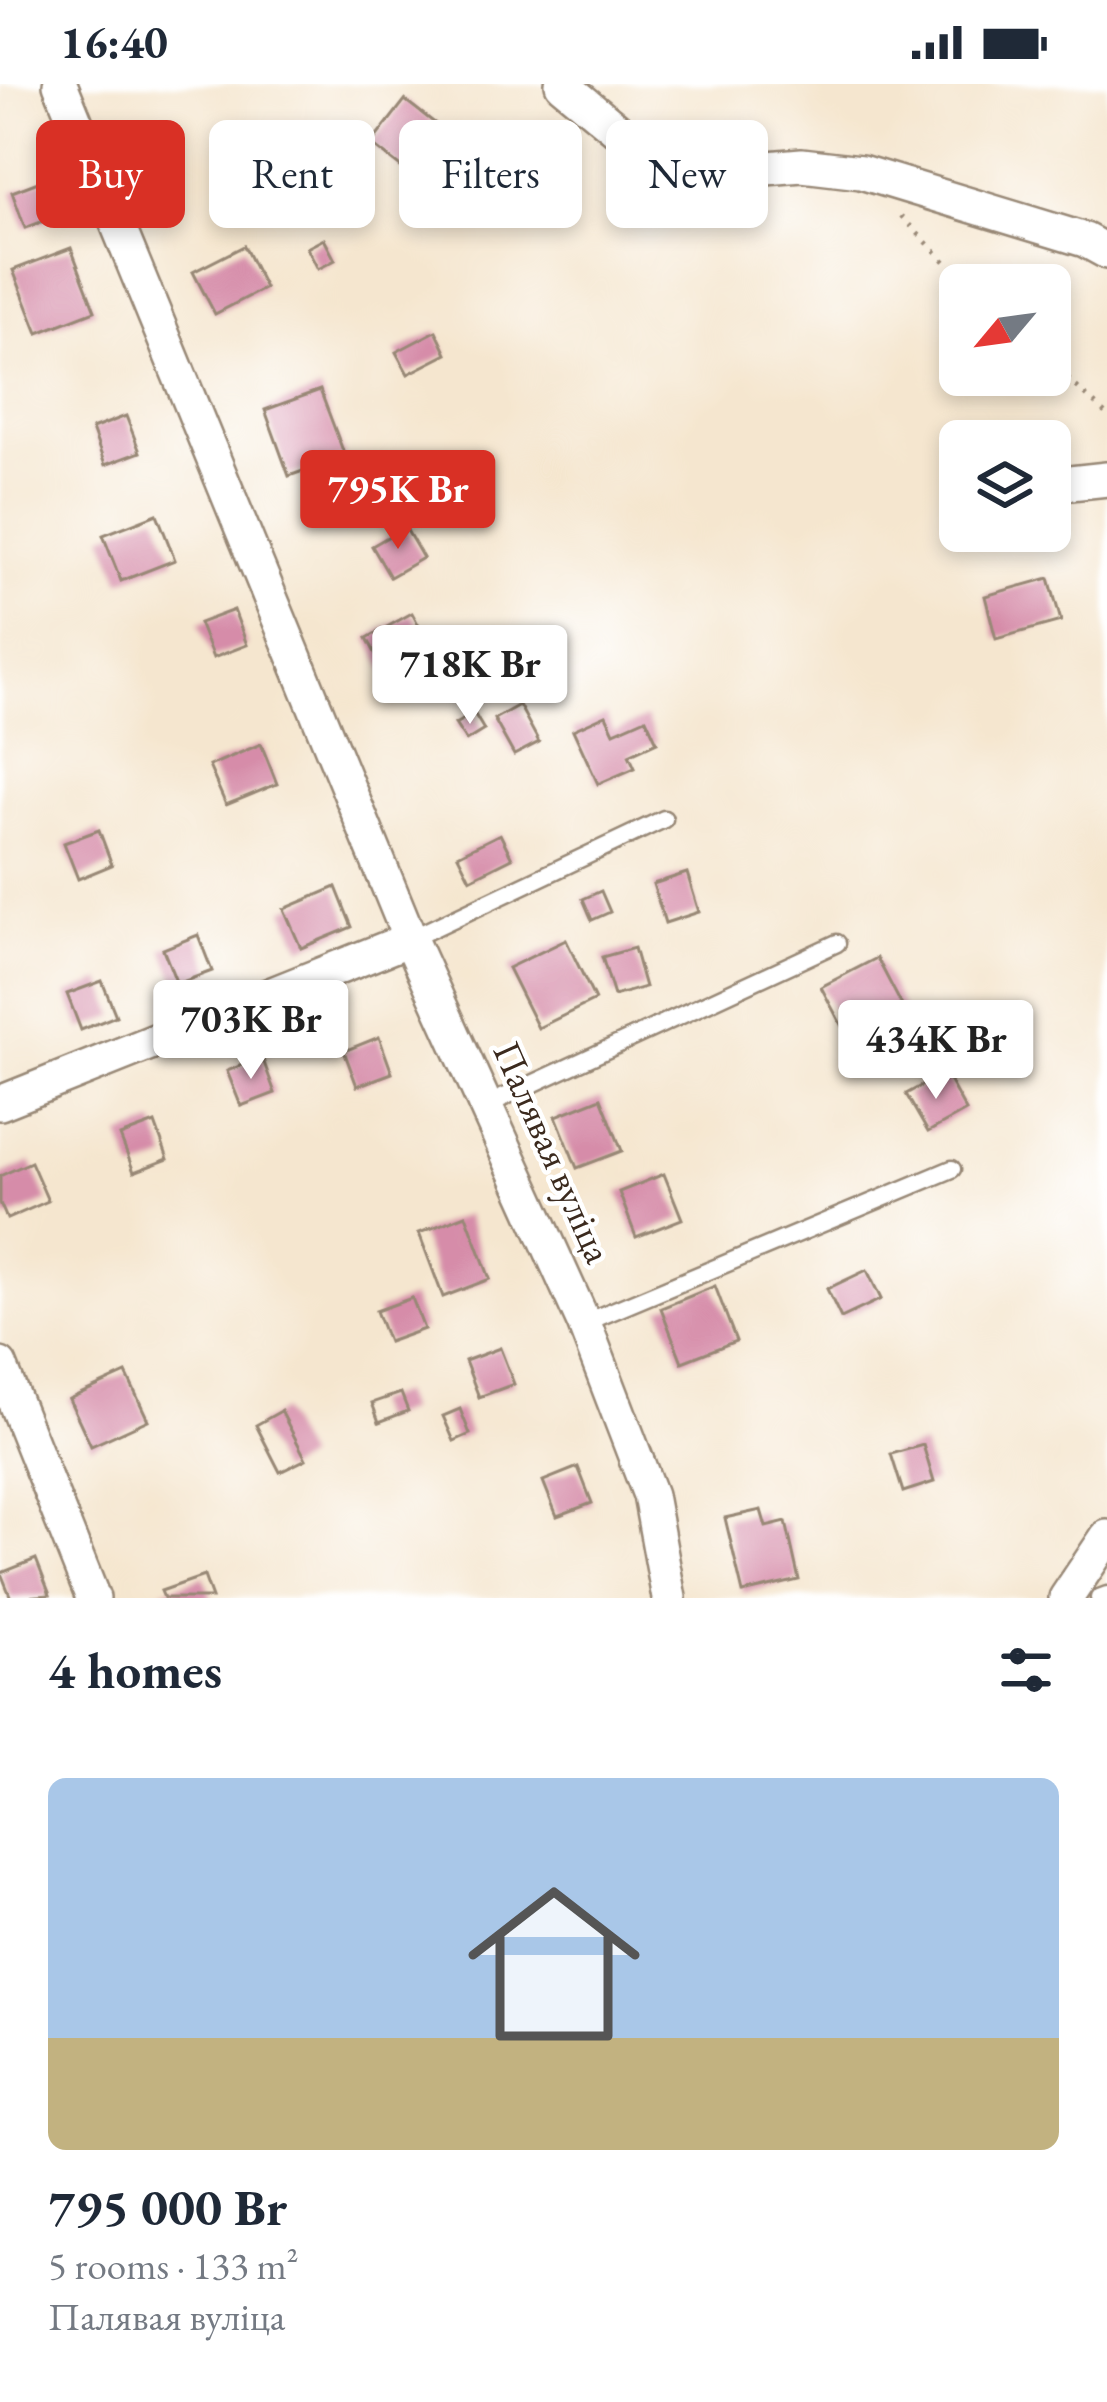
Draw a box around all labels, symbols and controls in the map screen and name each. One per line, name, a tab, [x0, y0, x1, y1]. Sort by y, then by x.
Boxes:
text: 16:40	[60, 13, 168, 71]
chip: Buy	[36, 120, 185, 228]
chip: Rent	[209, 120, 375, 228]
chip: Filters	[399, 120, 582, 228]
chip: New	[606, 120, 768, 228]
north arrow	[939, 264, 1071, 396]
map controls	[939, 264, 1071, 552]
button: layers	[939, 420, 1071, 552]
pin: 795K Br	[287, 450, 509, 552]
text: 795K Br	[327, 463, 469, 514]
pin: 718K Br	[359, 625, 581, 727]
text: 718K Br	[399, 638, 541, 689]
pin: 703K Br	[140, 980, 362, 1082]
text: 703K Br	[180, 993, 322, 1044]
pin: 434K Br	[825, 1000, 1047, 1102]
text: 434K Br	[865, 1013, 1007, 1064]
street label: Палявая вуліца	[481, 1033, 625, 1271]
text: 4 homes	[48, 1637, 222, 1703]
icon: filters	[993, 1637, 1059, 1703]
icon: home	[446, 1856, 662, 2072]
text: 795 000 Br	[48, 2174, 287, 2240]
text: 5 rooms · 133 m²	[48, 2240, 299, 2291]
text: Палявая вуліца	[48, 2291, 285, 2342]

